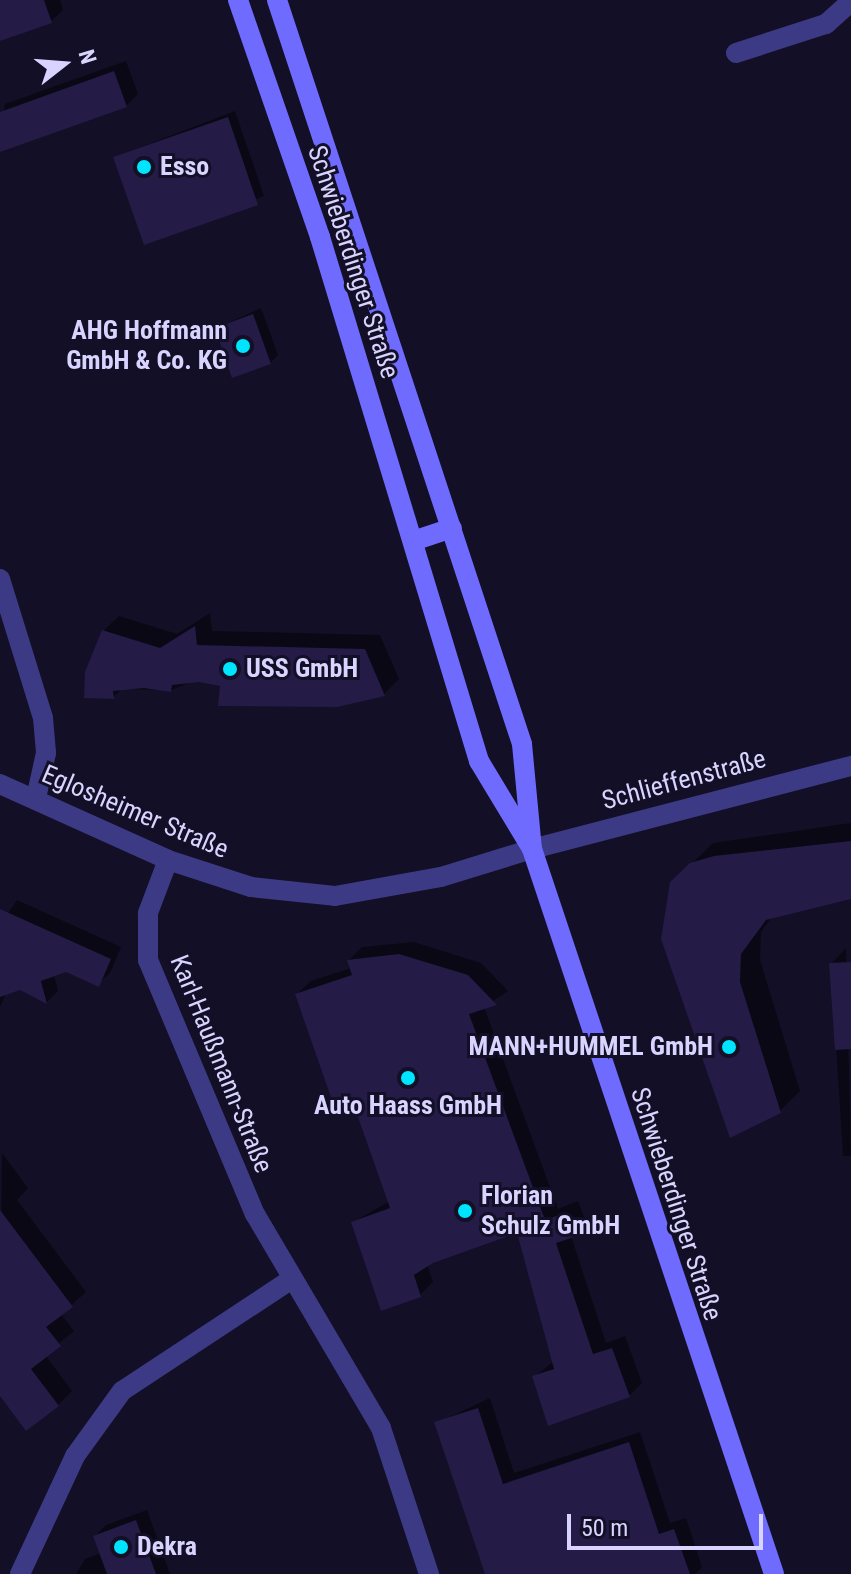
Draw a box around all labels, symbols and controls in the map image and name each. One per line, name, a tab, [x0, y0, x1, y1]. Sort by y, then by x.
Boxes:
north arrow	[24, 24, 104, 104]
text: N	[74, 47, 101, 67]
street label: Schwieberdinger Straße	[301, 142, 405, 382]
place label: Esso	[160, 151, 209, 183]
marker: Esso	[135, 158, 153, 176]
place label: AHG Hoffmann GmbH & Co. KG	[66, 315, 227, 376]
marker: AHG Hoffmann GmbH & Co. KG	[234, 337, 252, 355]
place label: USS GmbH	[246, 653, 358, 685]
marker: USS GmbH	[221, 660, 239, 678]
street label: Schlieffenstraße	[599, 743, 769, 817]
street label: Eglosheimer Straße	[37, 759, 233, 865]
street label: Karl-Haußmann-Straße	[163, 951, 279, 1177]
place label: MANN+HUMMEL GmbH	[469, 1031, 713, 1063]
marker: MANN+HUMMEL GmbH	[720, 1038, 738, 1056]
marker: Auto Haass GmbH	[399, 1069, 417, 1087]
street label: Schwieberdinger Straße	[624, 1084, 728, 1324]
place label: Auto Haass GmbH	[314, 1090, 502, 1122]
place label: Florian Schulz GmbH	[481, 1180, 620, 1242]
marker: Florian Schulz GmbH	[456, 1202, 474, 1220]
scale bar	[571, 1498, 767, 1548]
text: 50 m	[581, 1514, 628, 1542]
place label: Dekra	[137, 1531, 197, 1563]
marker: Dekra	[112, 1538, 130, 1556]

